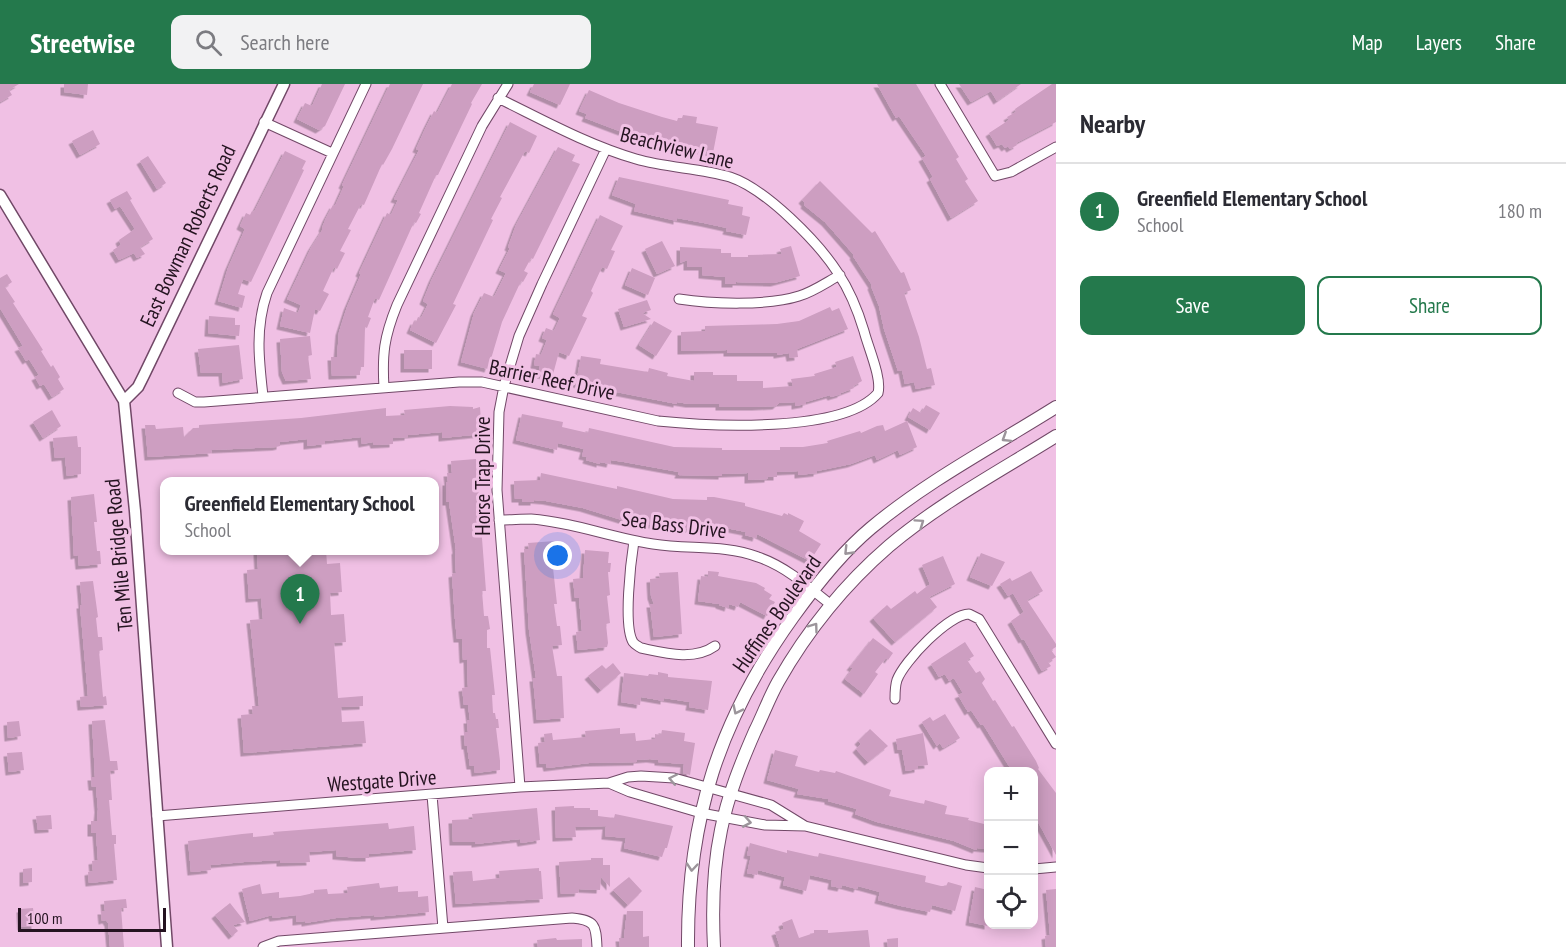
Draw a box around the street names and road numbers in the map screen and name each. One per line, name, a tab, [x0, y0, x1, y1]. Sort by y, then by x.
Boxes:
street label: Beachview Lane	[618, 120, 737, 175]
street label: East Bowman Roberts Road	[134, 141, 241, 331]
street label: Barrier Reef Drive	[487, 353, 617, 406]
street label: Horse Trap Drive	[469, 416, 496, 536]
street label: Ten Mile Bridge Road	[98, 478, 139, 632]
street label: Sea Bass Drive	[620, 505, 728, 544]
street label: Huffines Boulevard	[726, 550, 827, 678]
street label: Westgate Drive	[327, 763, 437, 798]

